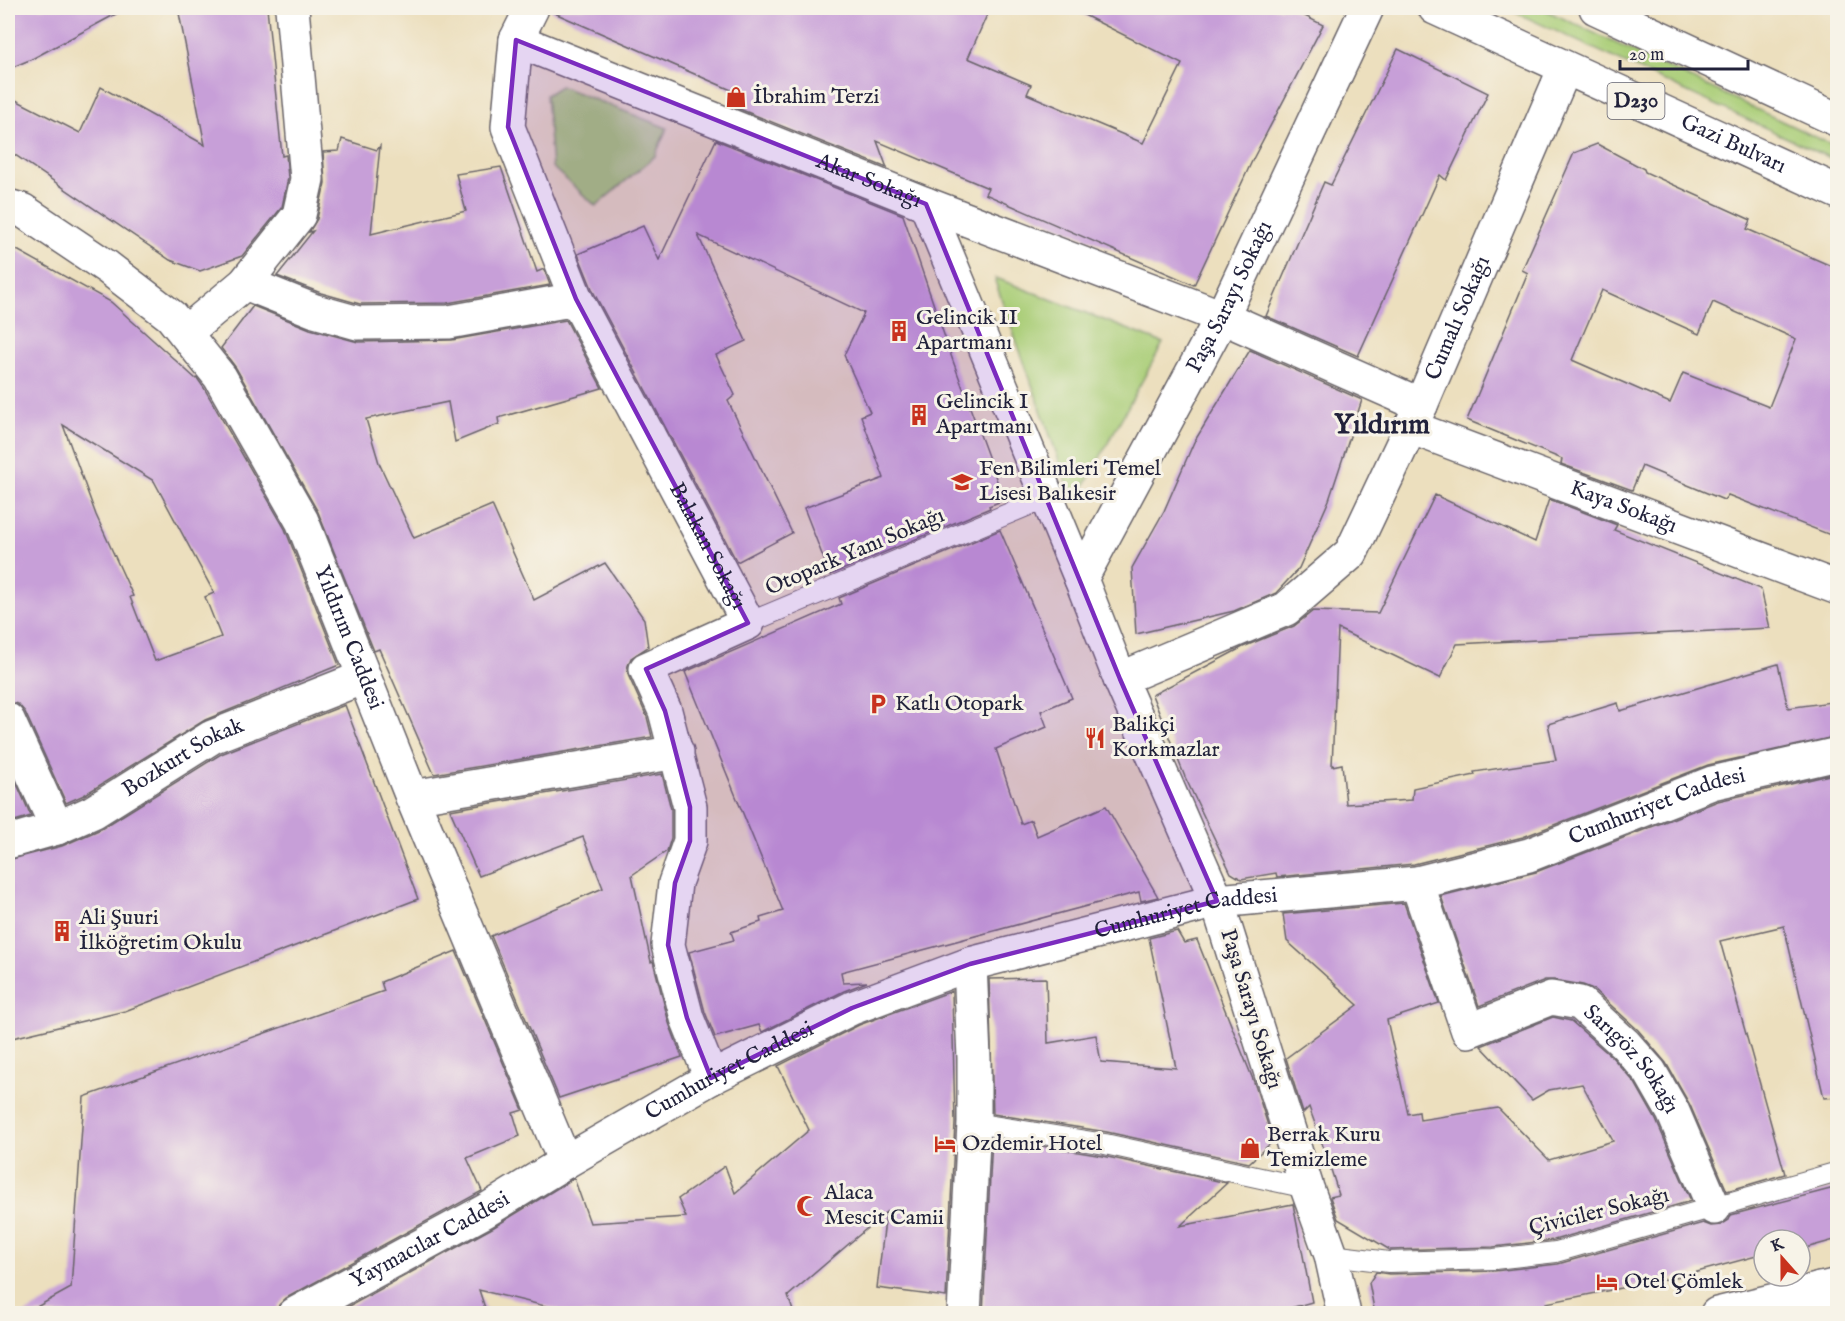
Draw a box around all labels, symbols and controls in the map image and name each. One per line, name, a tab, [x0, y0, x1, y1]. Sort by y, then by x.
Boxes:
scale bar	[1620, 33, 1748, 71]
text: 20 m	[1629, 44, 1664, 67]
place label: İbrahim Terzi	[753, 83, 880, 111]
road number: D230	[1608, 83, 1664, 119]
shop icon: İbrahim Terzi	[724, 85, 748, 109]
street label: Gazi Bulvarı	[1676, 108, 1791, 180]
street label: Akar Sokağı	[811, 147, 926, 215]
street label: Paşa Sarayı Sokağı	[1181, 216, 1279, 378]
street label: Cumalı Sokağı	[1419, 252, 1497, 385]
place label: Gelincik II Apartmanı	[915, 304, 1018, 357]
building icon: Gelincik II Apartmanı	[887, 319, 911, 343]
place label: Gelincik I Apartmanı	[935, 388, 1032, 441]
building icon: Gelincik I Apartmanı	[907, 403, 931, 427]
district label: Yıldırım	[1334, 408, 1430, 443]
place label: Fen Bilimleri Temel Lisesi Balıkesir	[979, 455, 1161, 508]
school or university icon: Fen Bilimleri Temel Lisesi Balıkesir	[950, 470, 974, 494]
street label: Kaya Sokağı	[1566, 474, 1681, 540]
street label: Balakan Sokağı	[662, 478, 752, 615]
street label: Otopark Yanı Sokağı	[761, 502, 949, 602]
street label: Yıldırım Caddesi	[307, 562, 390, 714]
place label: Katlı Otopark	[895, 690, 1024, 718]
parking icon: Katlı Otopark	[866, 692, 890, 716]
place label: Balikçi Korkmazlar	[1112, 711, 1220, 764]
street label: Bozkurt Sokak	[117, 712, 248, 804]
restaurant icon: Balikçi Korkmazlar	[1083, 726, 1107, 750]
street label: Cumhuriyet Caddesi	[1565, 762, 1748, 852]
street label: Cumhuriyet Caddesi	[1092, 882, 1279, 946]
place label: Ali Şuuri İlköğretim Okulu	[78, 904, 242, 957]
building icon: Ali Şuuri İlköğretim Okulu	[50, 919, 74, 943]
street label: Paşa Sarayı Sokağı	[1213, 926, 1289, 1093]
street label: Sarıgöz Sokağı	[1577, 999, 1685, 1119]
street label: Cumhuriyet Caddesi	[640, 1015, 818, 1127]
place label: Berrak Kuru Temizleme	[1267, 1121, 1381, 1174]
place label: Ozdemir Hotel	[962, 1130, 1102, 1158]
hotel icon: Ozdemir Hotel	[933, 1132, 957, 1156]
shop icon: Berrak Kuru Temizleme	[1238, 1136, 1262, 1160]
place label: Alaca Mescit Camii	[823, 1179, 944, 1232]
street label: Çiviciler Sokağı	[1526, 1181, 1672, 1243]
street label: Yaymacılar Caddesi	[346, 1185, 515, 1295]
mosque icon: Alaca Mescit Camii	[795, 1194, 819, 1218]
north arrow	[1752, 1228, 1812, 1288]
text: K	[1768, 1234, 1788, 1257]
place label: Otel Çömlek	[1624, 1268, 1743, 1296]
hotel icon: Otel Çömlek	[1595, 1270, 1619, 1294]

